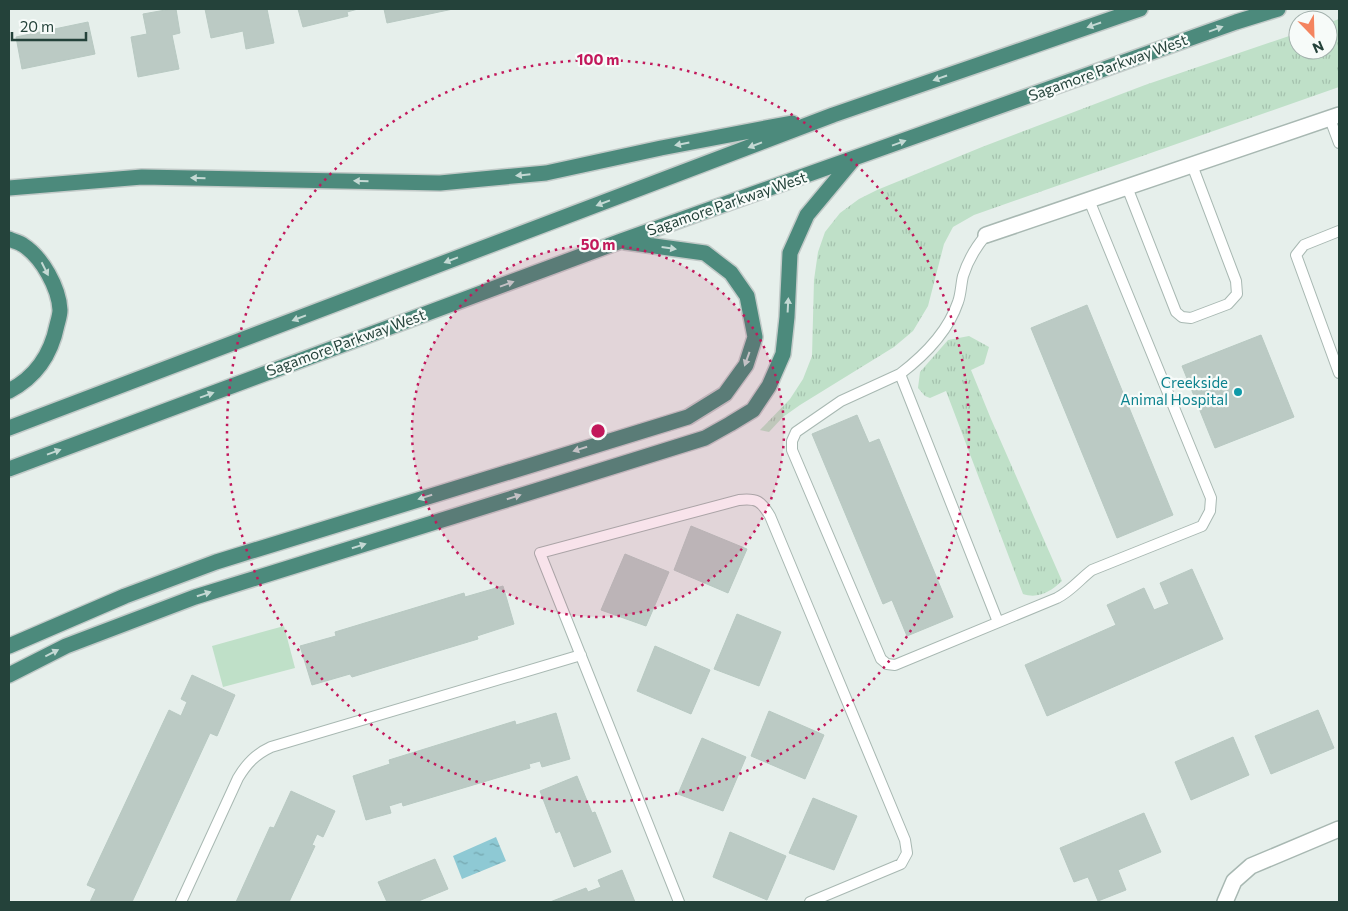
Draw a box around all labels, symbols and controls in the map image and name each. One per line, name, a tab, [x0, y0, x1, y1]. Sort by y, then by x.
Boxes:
scale bar	[12, 10, 86, 42]
north arrow	[1288, 10, 1338, 60]
text: 20 m	[20, 17, 54, 35]
one-way arrow	[1086, 22, 1101, 29]
one-way arrow	[1209, 25, 1224, 33]
street label: Sagamore Parkway West	[1026, 30, 1190, 104]
text: N	[1310, 38, 1326, 57]
text: 100 m	[577, 50, 619, 68]
one-way arrow	[932, 74, 947, 82]
one-way arrow	[891, 139, 906, 146]
one-way arrow	[674, 140, 690, 148]
one-way arrow	[747, 141, 762, 149]
street label: Sagamore Parkway West	[644, 167, 809, 239]
one-way arrow	[514, 171, 530, 179]
one-way arrow	[190, 174, 206, 182]
one-way arrow	[352, 177, 368, 185]
one-way arrow	[596, 199, 610, 207]
text: 50 m	[581, 235, 615, 253]
one-way arrow	[661, 244, 677, 252]
one-way arrow	[443, 256, 458, 264]
one-way arrow	[41, 262, 49, 276]
one-way arrow	[499, 280, 514, 287]
one-way arrow	[784, 297, 792, 313]
street label: Sagamore Parkway West	[264, 305, 428, 379]
one-way arrow	[291, 314, 306, 322]
one-way arrow	[743, 352, 751, 366]
place label: Creekside Animal Hospital	[1120, 373, 1228, 408]
marker: Creekside Animal Hospital	[1232, 386, 1244, 398]
one-way arrow	[200, 391, 215, 399]
centre of rings	[589, 422, 607, 440]
one-way arrow	[573, 446, 588, 454]
one-way arrow	[47, 448, 62, 455]
one-way arrow	[506, 493, 521, 501]
one-way arrow	[417, 494, 432, 502]
one-way arrow	[351, 541, 366, 549]
one-way arrow	[196, 590, 211, 598]
one-way arrow	[45, 649, 59, 657]

